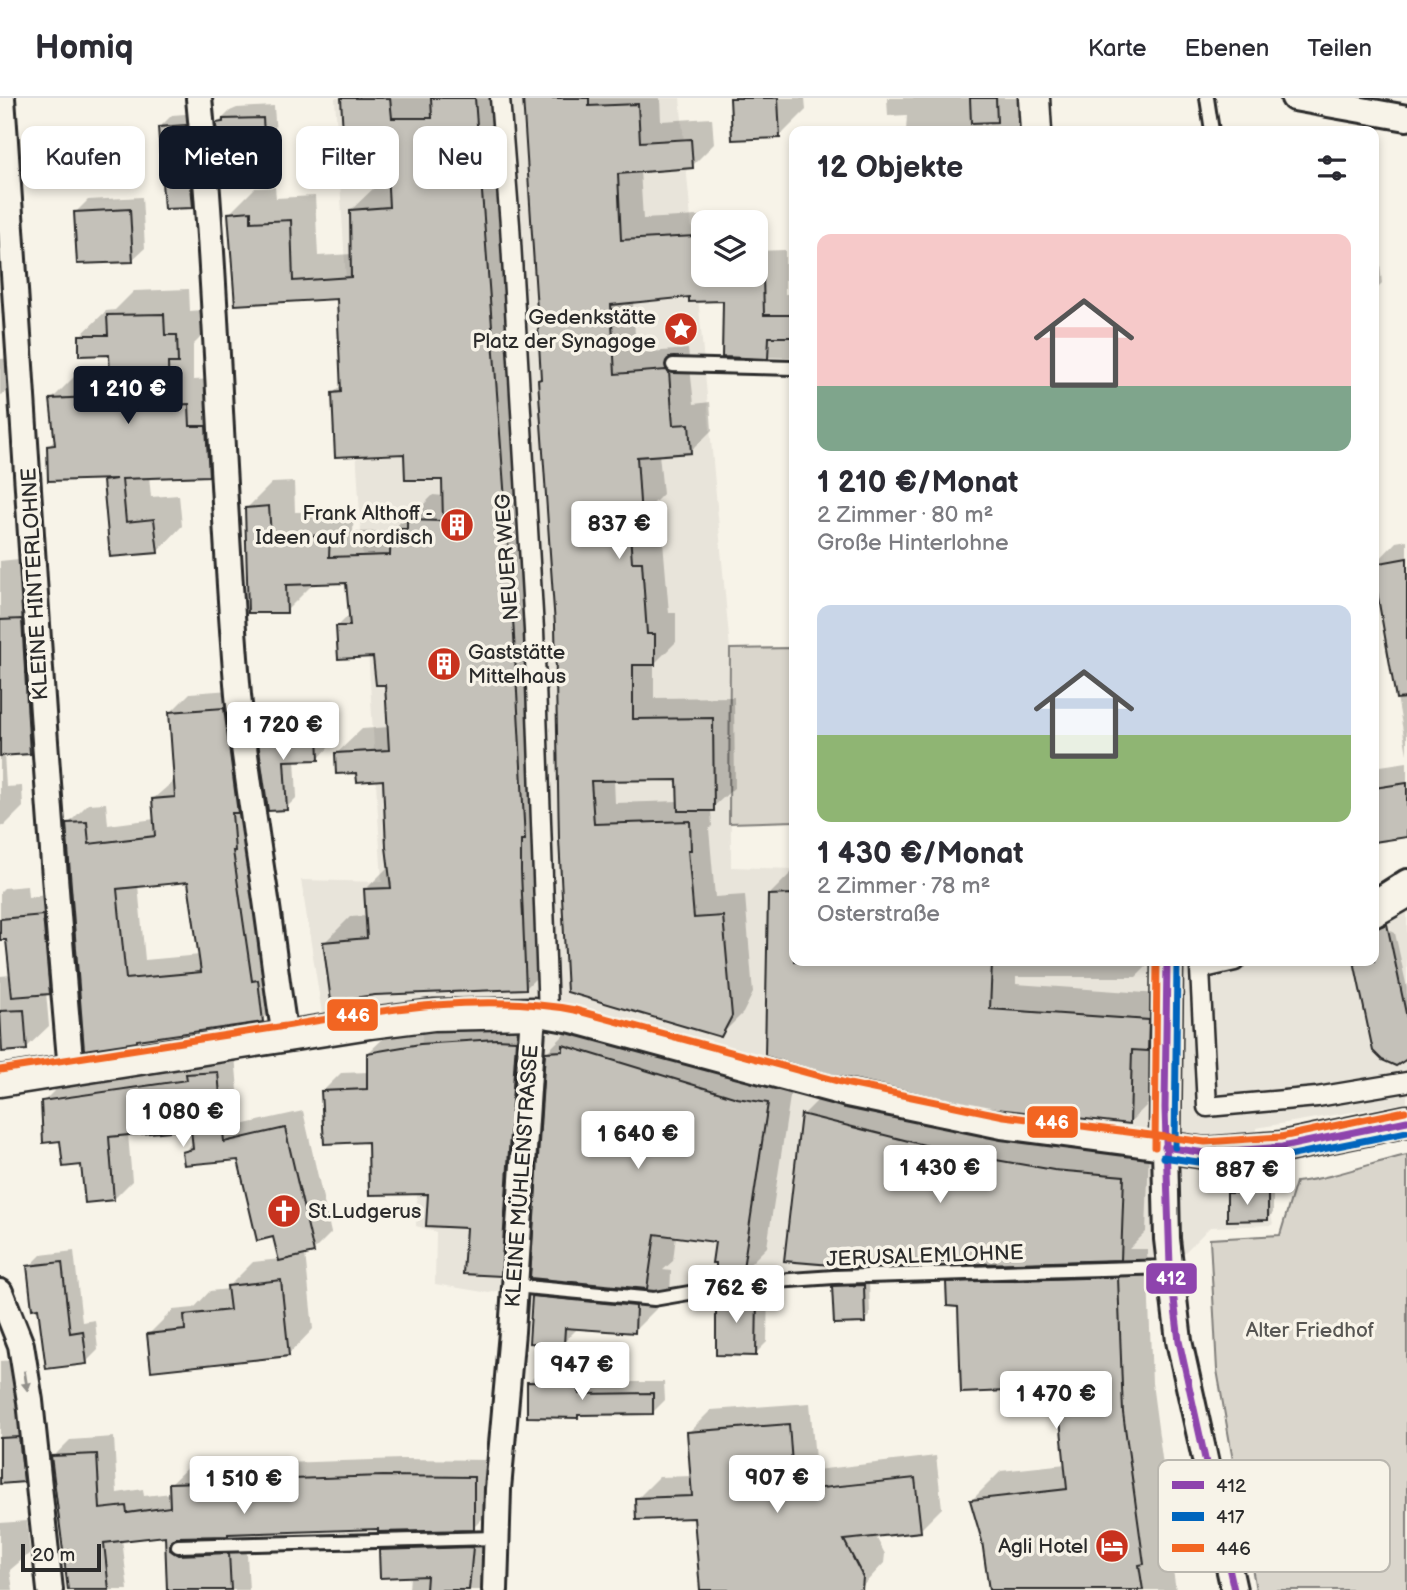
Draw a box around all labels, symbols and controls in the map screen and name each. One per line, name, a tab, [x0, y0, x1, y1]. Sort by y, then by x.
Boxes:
text: Homiq	[35, 28, 133, 68]
text: Karte	[1088, 34, 1146, 63]
text: Ebenen	[1184, 34, 1269, 63]
text: Teilen	[1307, 34, 1372, 63]
chip: Kaufen	[21, 126, 145, 189]
chip: Mieten	[159, 126, 282, 189]
chip: Filter	[296, 126, 399, 189]
chip: Neu	[413, 126, 507, 189]
icon: filters	[1313, 149, 1351, 187]
text: 12 Objekte	[817, 150, 963, 186]
map controls	[691, 210, 768, 287]
button: layers	[691, 210, 768, 287]
icon: home	[1021, 280, 1147, 406]
place label: Gedenkstätte Platz der Synagoge	[472, 305, 656, 354]
place icon: Gedenkstätte Platz der Synagoge	[662, 310, 700, 348]
pin: 1 210 €	[63, 366, 193, 426]
text: 1 210 €	[90, 375, 166, 403]
text: 1 210 €/Monat	[817, 465, 1018, 501]
street label: KLEINE HINTERLOHNE	[16, 467, 54, 701]
street label: NEUER WEG	[490, 493, 524, 621]
place label: Frank Althoff - Ideen auf nordisch	[255, 501, 433, 550]
text: 2 Zimmer · 80 m²	[817, 501, 993, 529]
pin: 837 €	[570, 502, 668, 561]
building icon: Frank Althoff - Ideen auf nordisch	[438, 506, 476, 544]
text: 837 €	[587, 510, 651, 538]
text: Große Hinterlohne	[817, 529, 1009, 557]
place label: Gaststätte Mittelhaus	[468, 640, 566, 689]
building icon: Gaststätte Mittelhaus	[425, 645, 463, 683]
icon: home	[1021, 651, 1147, 777]
pin: 1 720 €	[218, 702, 348, 762]
text: 1 720 €	[243, 711, 323, 739]
text: 1 430 €/Monat	[817, 836, 1024, 872]
text: 2 Zimmer · 78 m²	[817, 872, 991, 900]
text: Osterstraße	[817, 900, 940, 928]
line badge: 446	[326, 998, 379, 1032]
text: 446	[336, 1005, 370, 1028]
street label: KLEINE MÜHLENSTRASSE	[500, 1044, 544, 1308]
pin: 1 080 €	[118, 1090, 248, 1149]
text: 1 080 €	[142, 1098, 224, 1126]
line badge: 446	[1026, 1105, 1079, 1139]
pin: 1 640 €	[573, 1112, 703, 1171]
text: 446	[1035, 1112, 1069, 1135]
text: 1 640 €	[597, 1120, 679, 1148]
pin: 1 430 €	[875, 1146, 1005, 1205]
pin: 887 €	[1198, 1148, 1296, 1207]
text: 1 430 €	[900, 1154, 980, 1182]
text: 887 €	[1215, 1156, 1279, 1184]
church icon: St.Ludgerus	[265, 1192, 303, 1230]
place label: St.Ludgerus	[308, 1199, 421, 1224]
street label: JERUSALEMLOHNE	[826, 1240, 1024, 1272]
line badge: 412	[1145, 1262, 1198, 1295]
pin: 762 €	[687, 1266, 785, 1325]
text: 412	[1156, 1268, 1187, 1291]
text: 762 €	[704, 1274, 768, 1302]
park label: Alter Friedhof	[1246, 1318, 1375, 1343]
pin: 947 €	[533, 1342, 631, 1402]
text: 947 €	[550, 1351, 614, 1379]
one-way arrow	[21, 1370, 32, 1392]
pin: 1 470 €	[991, 1372, 1121, 1431]
text: 1 470 €	[1016, 1380, 1096, 1408]
pin: 1 510 €	[179, 1456, 309, 1516]
pin: 907 €	[728, 1456, 826, 1515]
legend	[1158, 1460, 1390, 1572]
text: 907 €	[745, 1464, 809, 1492]
text: 1 510 €	[206, 1465, 282, 1493]
text: 412	[1216, 1475, 1247, 1498]
text: 417	[1216, 1506, 1245, 1529]
hotel icon: Agli Hotel	[1093, 1527, 1131, 1565]
place label: Agli Hotel	[998, 1534, 1088, 1559]
text: 446	[1216, 1538, 1251, 1561]
scale bar	[21, 1541, 102, 1573]
text: 20 m	[32, 1544, 75, 1567]

